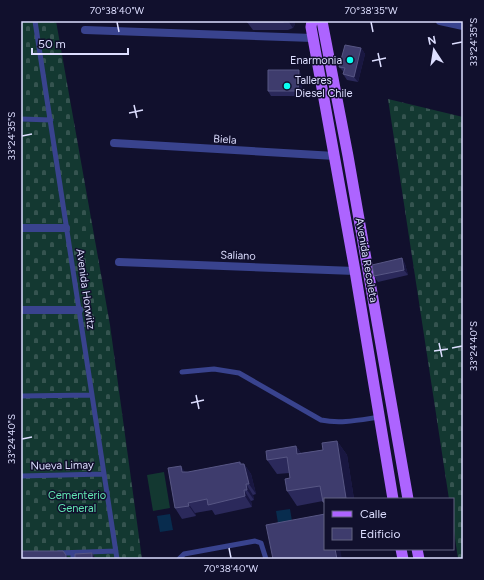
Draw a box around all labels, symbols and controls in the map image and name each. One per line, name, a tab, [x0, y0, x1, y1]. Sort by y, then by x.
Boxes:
text: 70°38'40"W	[90, 4, 145, 17]
text: 70°38'35"W	[344, 4, 398, 17]
text: 33°24'35"S	[467, 18, 480, 66]
scale bar	[32, 30, 128, 56]
north arrow	[414, 30, 454, 70]
text: N	[427, 33, 438, 48]
text: 50 m	[38, 37, 66, 51]
place label: Enarmonia	[290, 54, 342, 67]
marker: Enarmonia	[345, 55, 355, 65]
place label: Talleres Diesel Chile	[295, 74, 352, 100]
marker: Talleres Diesel Chile	[282, 81, 292, 91]
text: 33°24'35"S	[5, 112, 18, 160]
street label: Biela	[213, 132, 237, 147]
street label: Avenida Recoleta	[353, 217, 380, 303]
street label: Avenida Horwitz	[73, 248, 98, 330]
street label: Saliano	[220, 248, 256, 263]
text: 33°24'40"S	[467, 321, 480, 371]
text: 33°24'40"S	[5, 414, 18, 464]
street label: Nueva Limay	[30, 458, 94, 473]
park label: Cementerio General	[48, 489, 106, 515]
legend	[324, 498, 454, 550]
text: Calle	[360, 507, 387, 521]
text: Edificio	[360, 527, 400, 541]
text: 70°38'40"W	[204, 562, 259, 575]

